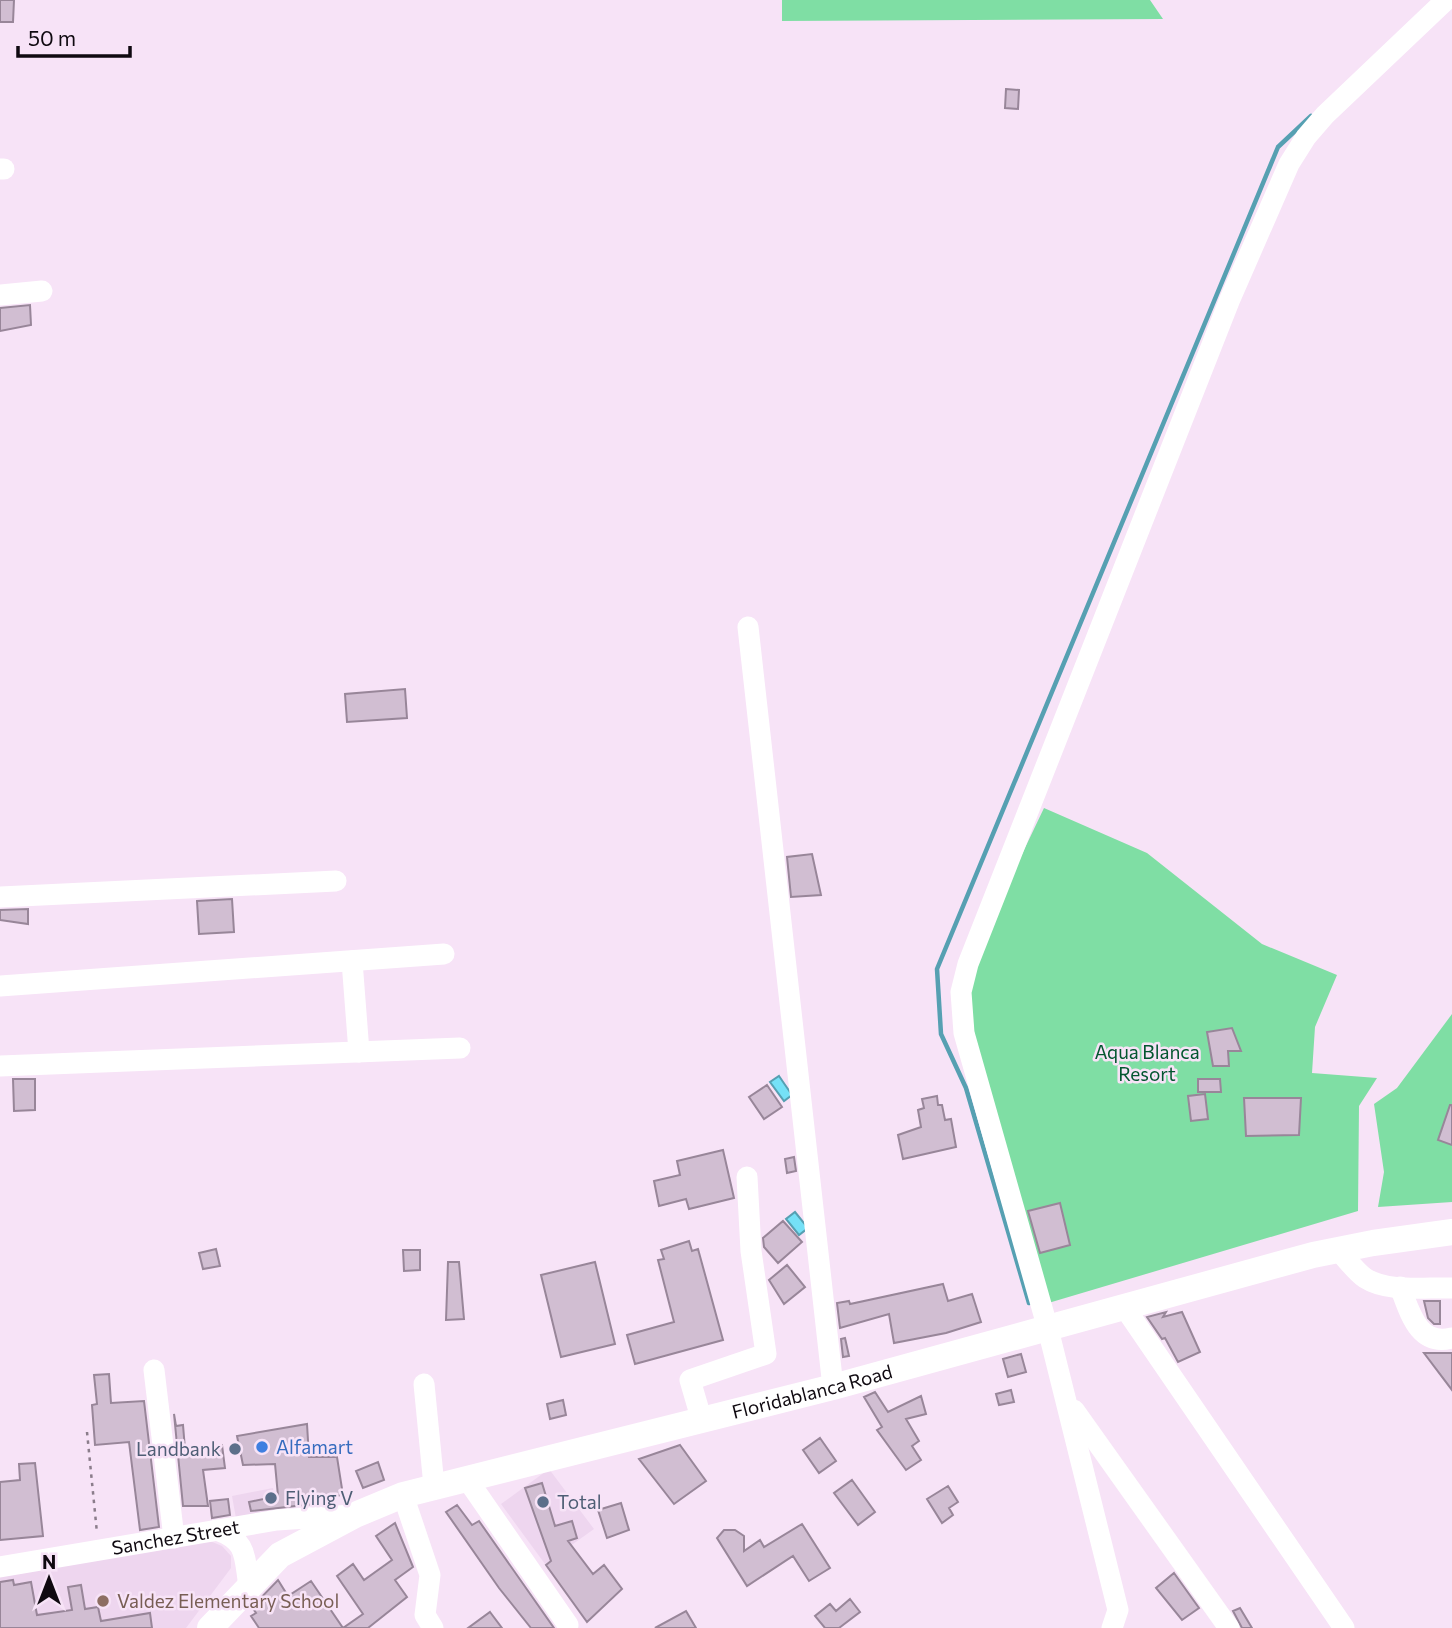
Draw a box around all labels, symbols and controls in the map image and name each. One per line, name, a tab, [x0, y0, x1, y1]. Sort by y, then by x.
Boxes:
scale bar	[18, 14, 130, 58]
text: 50 m	[28, 25, 76, 50]
park label: Aqua Blanca Resort	[1094, 1040, 1200, 1085]
street label: Floridablanca Road	[729, 1359, 895, 1423]
place label: Alfamart	[276, 1435, 353, 1458]
place label: Landbank	[136, 1437, 221, 1460]
marker: Alfamart	[254, 1439, 270, 1455]
marker: Landbank	[227, 1441, 243, 1457]
place label: Flying V	[285, 1486, 353, 1509]
marker: Flying V	[263, 1490, 279, 1506]
place label: Total	[557, 1490, 601, 1513]
marker: Total	[535, 1494, 551, 1510]
street label: Sanchez Street	[110, 1515, 241, 1559]
north arrow	[14, 1544, 84, 1614]
text: N	[42, 1550, 56, 1573]
place label: Valdez Elementary School	[117, 1589, 339, 1612]
marker: Valdez Elementary School	[95, 1593, 111, 1609]

